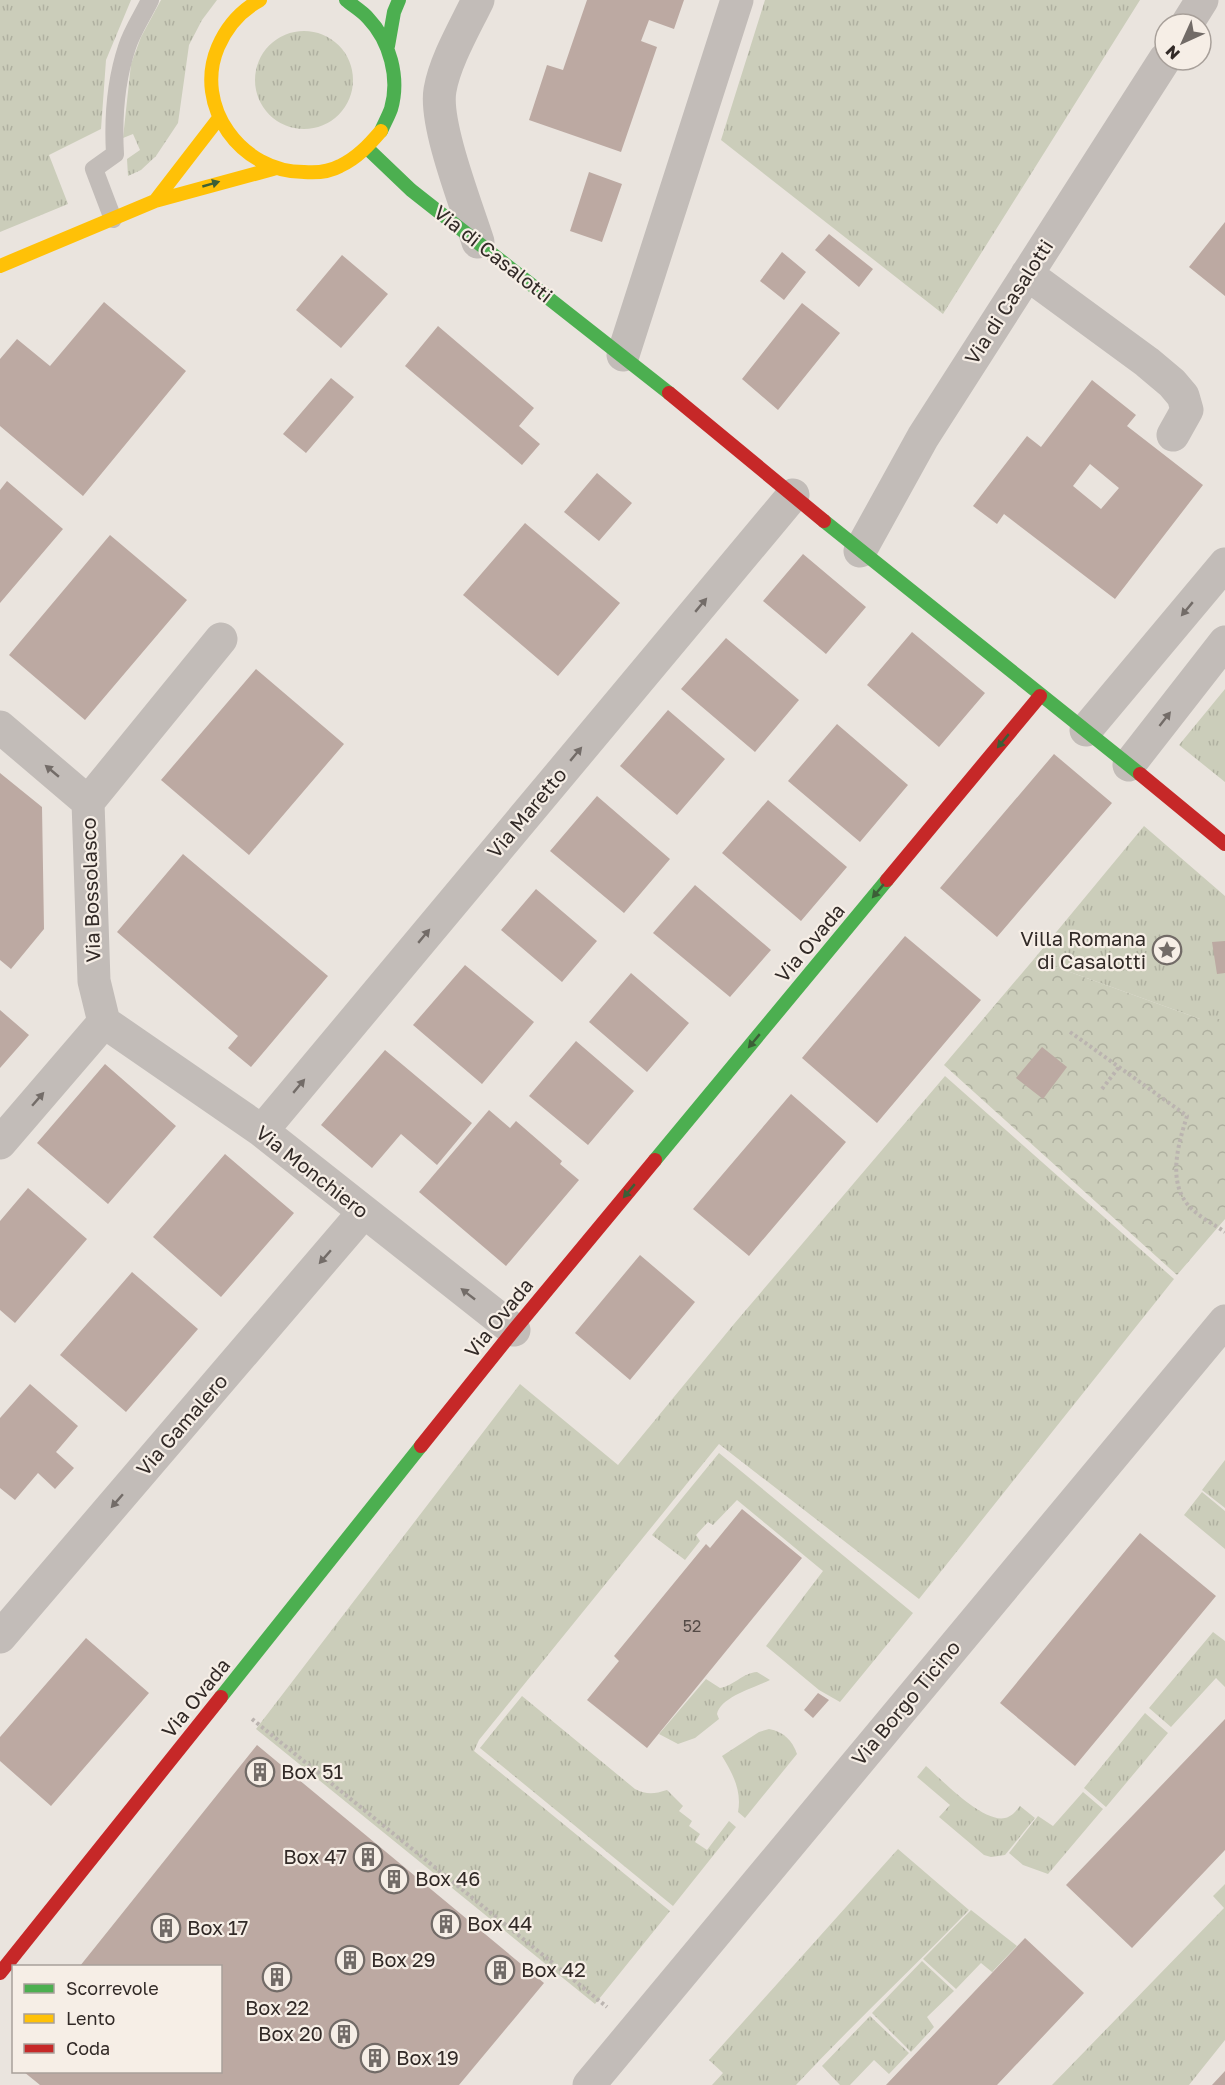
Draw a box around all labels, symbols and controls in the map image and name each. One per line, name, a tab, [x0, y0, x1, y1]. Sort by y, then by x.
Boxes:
north arrow	[1153, 12, 1213, 72]
text: N	[1161, 41, 1184, 64]
one-way arrow	[202, 179, 220, 188]
street label: Via di Casalotti	[430, 199, 558, 307]
street label: Via di Casalotti	[959, 235, 1057, 368]
one-way arrow	[694, 598, 707, 613]
one-way arrow	[1181, 601, 1194, 617]
one-way arrow	[1158, 711, 1170, 726]
one-way arrow	[997, 733, 1010, 748]
one-way arrow	[569, 747, 582, 762]
street label: Via Maretto	[482, 762, 571, 862]
one-way arrow	[45, 765, 60, 778]
street label: Via Bossolasco	[75, 817, 105, 963]
one-way arrow	[872, 883, 885, 899]
street label: Via Ovada	[769, 898, 849, 987]
place label: Villa Romana di Casalotti	[1020, 926, 1146, 973]
one-way arrow	[417, 929, 430, 944]
place icon: Villa Romana di Casalotti	[1151, 934, 1183, 966]
one-way arrow	[748, 1033, 761, 1048]
one-way arrow	[292, 1079, 305, 1094]
one-way arrow	[31, 1092, 44, 1107]
street label: Via Monchiero	[252, 1120, 374, 1223]
one-way arrow	[623, 1183, 636, 1198]
one-way arrow	[319, 1249, 332, 1265]
street label: Via Ovada	[459, 1273, 538, 1362]
one-way arrow	[460, 1288, 475, 1300]
street label: Via Gamalero	[131, 1369, 232, 1480]
one-way arrow	[110, 1493, 123, 1509]
house number: 52	[683, 1616, 701, 1636]
street label: Via Borgo Ticino	[846, 1635, 964, 1770]
street label: Via Ovada	[156, 1653, 235, 1742]
building icon: Box 51	[244, 1756, 276, 1788]
place label: Box 51	[281, 1759, 344, 1783]
building icon: Box 47	[352, 1841, 384, 1873]
place label: Box 47	[283, 1844, 347, 1868]
building icon: Box 46	[378, 1863, 410, 1895]
place label: Box 46	[415, 1866, 480, 1890]
building icon: Box 44	[430, 1908, 462, 1940]
place label: Box 44	[467, 1911, 532, 1935]
building icon: Box 17	[150, 1912, 182, 1944]
place label: Box 17	[187, 1915, 248, 1939]
building icon: Box 29	[334, 1944, 366, 1976]
place label: Box 29	[371, 1947, 436, 1971]
building icon: Box 42	[484, 1954, 516, 1986]
place label: Box 42	[521, 1957, 586, 1981]
building icon: Box 22	[261, 1961, 293, 1993]
legend	[12, 1965, 222, 2073]
text: Scorrevole	[66, 1977, 159, 1999]
place label: Box 22	[245, 1995, 309, 2019]
text: Lento	[66, 2007, 115, 2029]
building icon: Box 20	[328, 2018, 360, 2050]
place label: Box 20	[258, 2021, 323, 2045]
text: Coda	[66, 2037, 110, 2059]
building icon: Box 19	[359, 2042, 391, 2074]
place label: Box 19	[396, 2045, 459, 2069]

